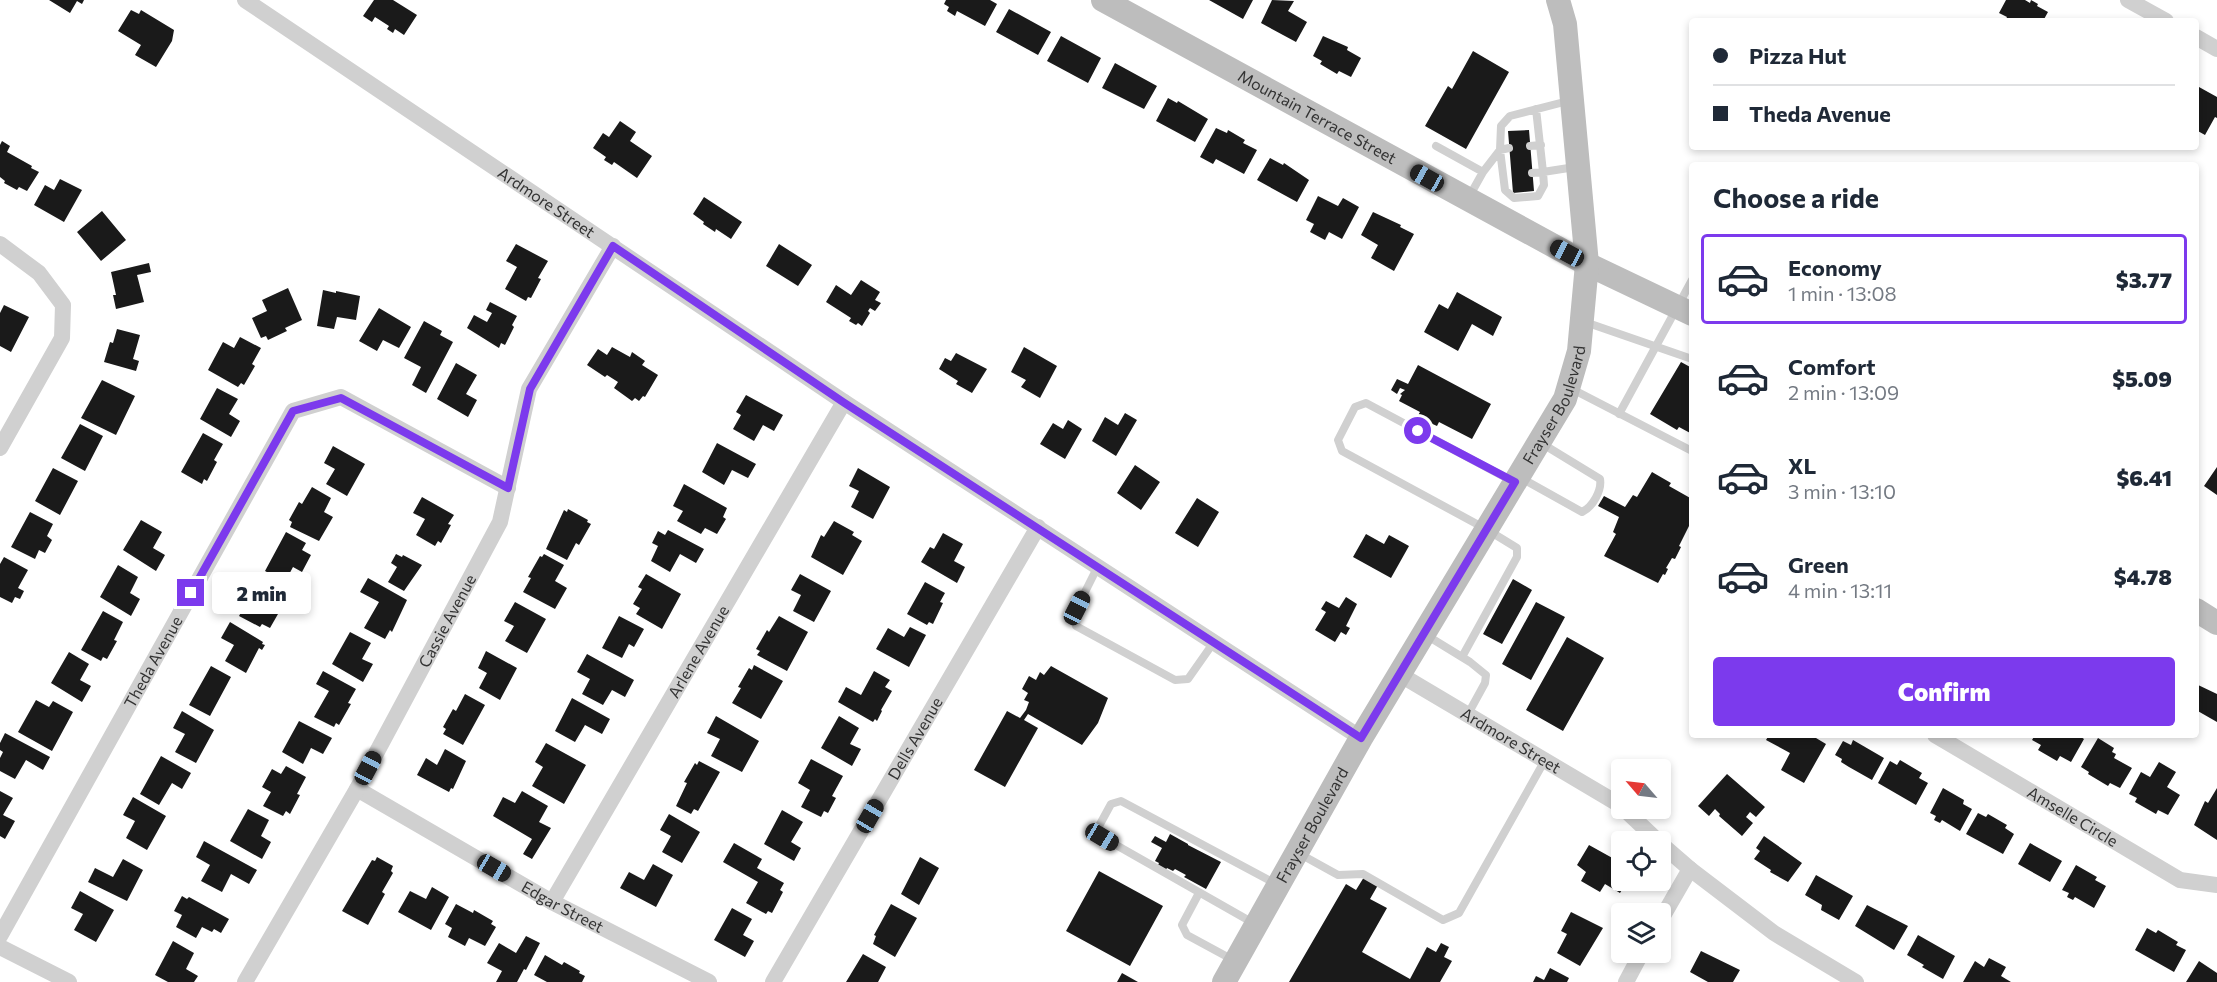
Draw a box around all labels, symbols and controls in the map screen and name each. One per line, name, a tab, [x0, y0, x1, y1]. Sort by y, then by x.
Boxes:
text: Pizza Hut	[1749, 42, 1846, 69]
street label: Mountain Terrace Street	[1235, 66, 1400, 167]
text: Theda Avenue	[1749, 100, 1891, 127]
car	[1407, 161, 1447, 195]
street label: Ardmore Street	[495, 163, 599, 241]
text: Choose a ride	[1713, 181, 1879, 214]
car	[1547, 237, 1587, 269]
icon: car	[1716, 252, 1770, 306]
text: Economy	[1788, 254, 1882, 281]
text: $3.77	[2116, 266, 2172, 293]
text: 1 min · 13:08	[1788, 281, 1897, 305]
street label: Frayser Boulevard	[1518, 345, 1588, 467]
icon: car	[1716, 351, 1770, 405]
text: Comfort	[1788, 353, 1876, 380]
text: $5.09	[2112, 365, 2172, 392]
text: 2 min · 13:09	[1788, 380, 1899, 404]
route start	[1404, 417, 1431, 444]
icon: car	[1716, 450, 1770, 504]
text: XL	[1788, 452, 1816, 479]
text: $6.41	[2116, 464, 2172, 491]
text: 3 min · 13:10	[1788, 479, 1896, 503]
icon: car	[1716, 549, 1770, 603]
text: Green	[1788, 551, 1849, 578]
text: $4.78	[2114, 563, 2172, 590]
street label: Cassie Avenue	[414, 571, 479, 670]
callout: 2 min	[212, 572, 311, 614]
text: 4 min · 13:11	[1788, 578, 1892, 602]
route end	[177, 579, 204, 606]
text: 2 min	[236, 581, 287, 605]
car	[1061, 588, 1093, 628]
street label: Arlene Avenue	[663, 602, 732, 701]
street label: Theda Avenue	[119, 612, 186, 711]
button: Confirm	[1713, 657, 2175, 726]
street label: Dells Avenue	[883, 693, 946, 783]
street label: Ardmore Street	[1458, 703, 1565, 777]
car	[352, 748, 384, 788]
north arrow	[1611, 759, 1671, 819]
map controls	[1611, 759, 1671, 963]
street label: Frayser Boulevard	[1272, 764, 1352, 886]
street label: Amselle Circle	[2024, 782, 2122, 850]
car	[853, 796, 887, 836]
car	[1082, 820, 1122, 854]
button: locate	[1611, 831, 1671, 891]
car	[474, 851, 514, 885]
street label: Edgar Street	[518, 877, 608, 936]
button: layers	[1611, 903, 1671, 963]

